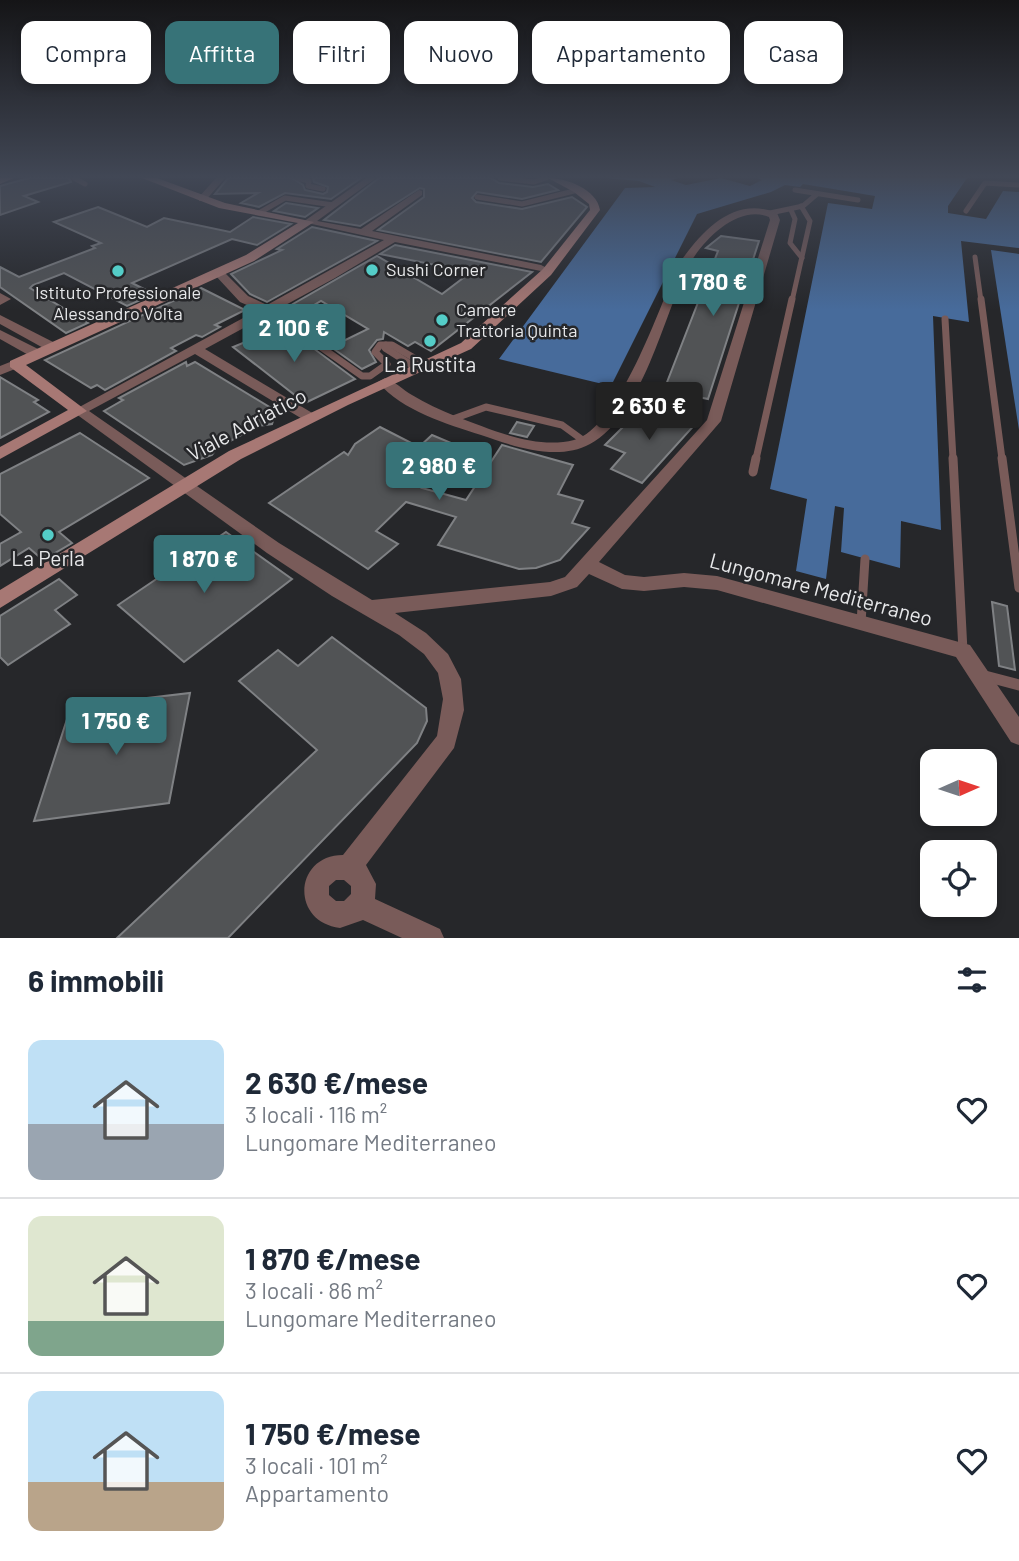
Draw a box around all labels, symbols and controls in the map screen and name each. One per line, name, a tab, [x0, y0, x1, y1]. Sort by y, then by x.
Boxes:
chip: Compra	[21, 21, 151, 84]
chip: Affitta	[165, 21, 279, 84]
chip: Filtri	[293, 21, 390, 84]
chip: Nuovo	[404, 21, 518, 84]
chip: Appartamento	[532, 21, 730, 84]
chip: Casa	[744, 21, 843, 84]
place label: Sushi Corner	[386, 258, 486, 280]
pin: 1 780 €	[648, 258, 778, 318]
marker: Sushi Corner	[364, 262, 380, 278]
marker: Istituto Professionale Alessandro Volta	[110, 263, 126, 279]
text: 1 780 €	[679, 267, 747, 295]
place label: Istituto Professionale Alessandro Volta	[35, 281, 201, 324]
place label: Camere Trattoria Quinta	[456, 298, 578, 341]
pin: 2 100 €	[229, 304, 359, 364]
marker: Camere Trattoria Quinta	[434, 312, 450, 328]
text: 2 100 €	[258, 313, 330, 341]
marker: La Rustita	[422, 333, 438, 349]
place label: La Rustita	[384, 351, 476, 376]
street label: Viale Adriatico	[182, 382, 310, 466]
pin: 2 630 €	[584, 382, 714, 442]
text: 2 630 €	[612, 391, 686, 419]
pin: 2 980 €	[374, 442, 504, 502]
text: 2 980 €	[402, 451, 476, 479]
marker: La Perla	[40, 527, 56, 543]
pin: 1 870 €	[139, 536, 269, 595]
text: 1 870 €	[170, 544, 238, 572]
place label: La Perla	[11, 545, 85, 570]
street label: Lungomare Mediterraneo	[707, 547, 935, 630]
pin: 1 750 €	[51, 698, 181, 757]
text: 1 750 €	[82, 706, 150, 734]
north arrow	[920, 749, 998, 826]
map controls	[920, 749, 997, 917]
button: locate	[920, 840, 997, 917]
icon: filters	[953, 961, 991, 999]
text: 6 immobili	[28, 962, 164, 998]
text: 2 630 €/mese	[245, 1064, 428, 1100]
icon: home	[84, 1068, 168, 1152]
icon: heart	[953, 1091, 991, 1129]
text: 3 locali · 116 m²	[245, 1100, 387, 1128]
text: Lungomare Mediterraneo	[245, 1128, 496, 1156]
text: 1 870 €/mese	[245, 1240, 421, 1276]
icon: home	[84, 1244, 168, 1328]
icon: heart	[953, 1267, 991, 1305]
text: 3 locali · 86 m²	[245, 1276, 383, 1304]
text: Lungomare Mediterraneo	[245, 1304, 496, 1332]
text: 1 750 €/mese	[245, 1415, 421, 1451]
icon: home	[84, 1419, 168, 1503]
icon: heart	[953, 1442, 991, 1480]
text: 3 locali · 101 m²	[245, 1451, 388, 1479]
text: Appartamento	[245, 1479, 389, 1507]

